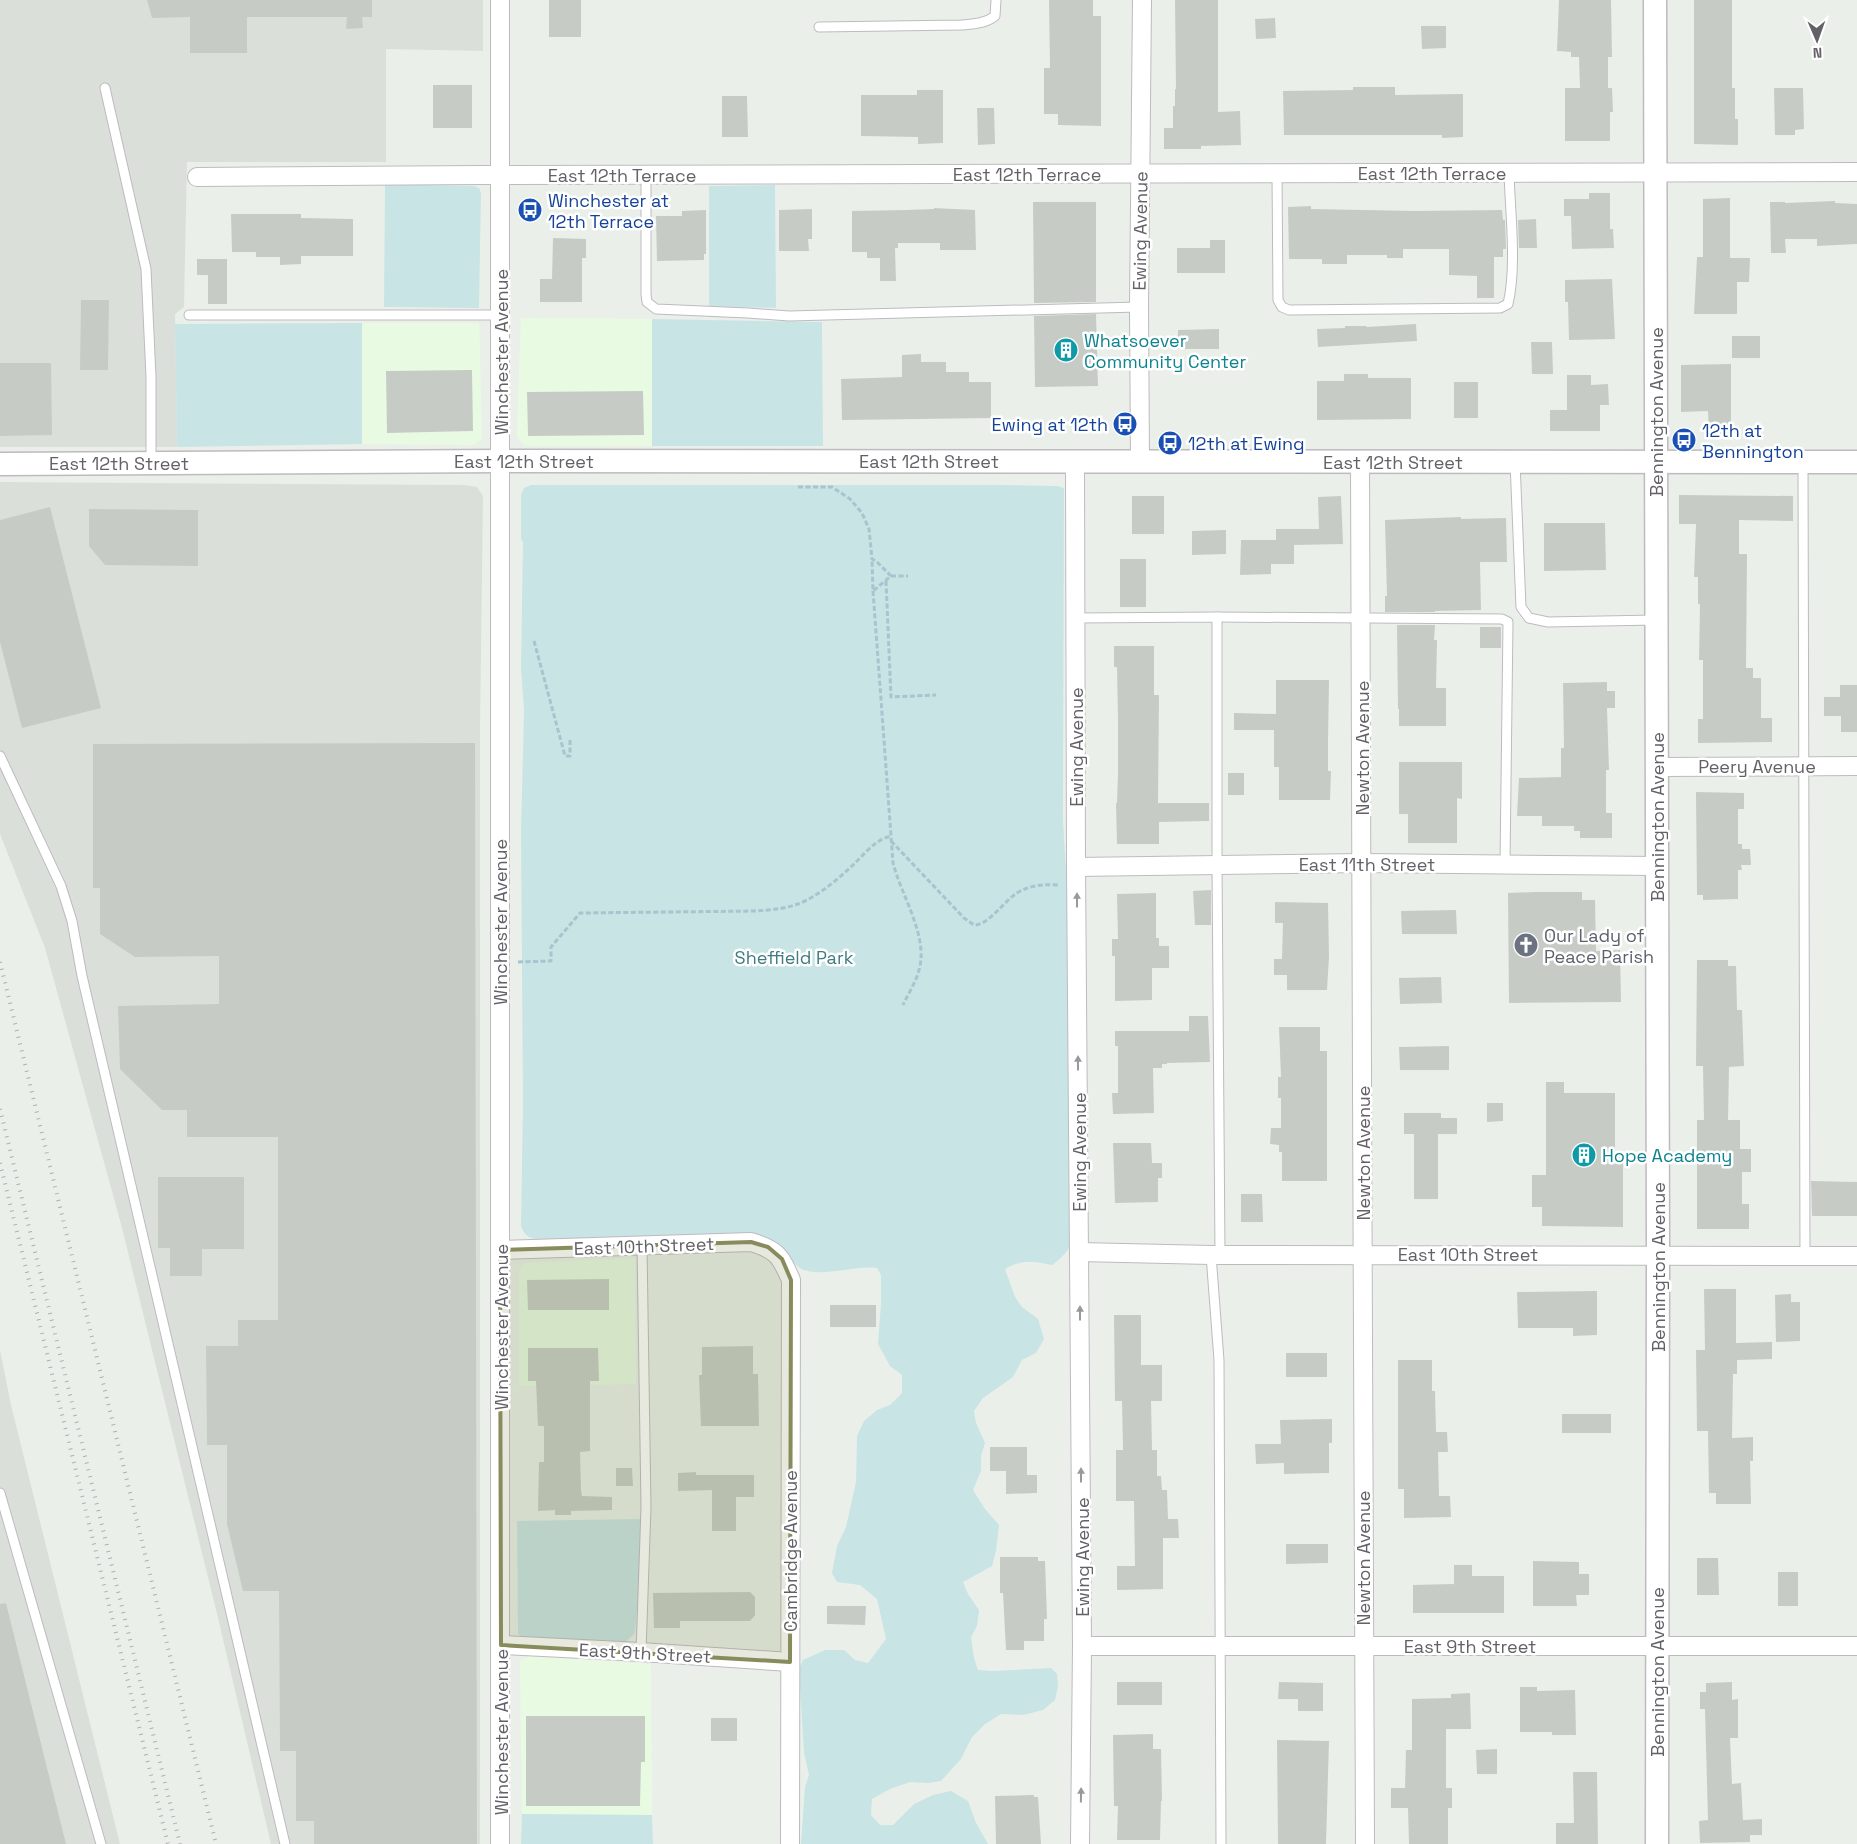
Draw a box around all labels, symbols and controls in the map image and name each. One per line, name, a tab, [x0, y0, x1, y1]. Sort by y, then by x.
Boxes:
north arrow	[1792, 15, 1842, 65]
text: N	[1812, 44, 1822, 62]
street label: East 12th Terrace	[1358, 162, 1506, 185]
street label: East 12th Terrace	[953, 163, 1101, 186]
street label: East 12th Terrace	[548, 164, 696, 187]
street label: Ewing Avenue	[1127, 171, 1153, 291]
place label: Winchester at 12th Terrace	[548, 189, 669, 233]
bus stop icon: Winchester at 12th Terrace	[517, 197, 543, 223]
street label: Winchester Avenue	[490, 269, 513, 435]
street label: Bennington Avenue	[1645, 327, 1668, 497]
place label: Whatsoever Community Center	[1084, 329, 1246, 373]
building icon: Whatsoever Community Center	[1053, 337, 1079, 363]
bus stop icon: Ewing at 12th	[1112, 411, 1138, 437]
place label: Ewing at 12th	[991, 413, 1108, 436]
place label: 12th at Bennington	[1702, 419, 1804, 463]
bus stop icon: 12th at Bennington	[1671, 427, 1697, 453]
bus stop icon: 12th at Ewing	[1157, 430, 1183, 456]
place label: 12th at Ewing	[1188, 432, 1305, 455]
street label: East 12th Street	[454, 450, 594, 473]
street label: East 12th Street	[859, 450, 999, 473]
street label: East 12th Street	[1323, 451, 1463, 474]
street label: East 12th Street	[49, 452, 189, 475]
street label: Newton Avenue	[1351, 681, 1374, 815]
street label: Ewing Avenue	[1065, 687, 1088, 807]
street label: Bennington Avenue	[1646, 732, 1669, 902]
street label: Peery Avenue	[1698, 755, 1816, 778]
street label: Winchester Avenue	[489, 839, 512, 1005]
street label: East 11th Street	[1299, 853, 1435, 876]
one-way arrow	[1073, 892, 1081, 908]
place label: Our Lady of Peace Parish	[1544, 924, 1654, 968]
church icon: Our Lady of Peace Parish	[1513, 932, 1539, 958]
park label: Sheffield Park	[735, 946, 854, 969]
one-way arrow	[1074, 1055, 1082, 1071]
street label: Newton Avenue	[1352, 1086, 1375, 1220]
street label: Ewing Avenue	[1068, 1092, 1091, 1212]
building icon: Hope Academy	[1571, 1142, 1597, 1168]
place label: Hope Academy	[1602, 1144, 1732, 1167]
street label: Bennington Avenue	[1647, 1182, 1670, 1352]
street label: East 10th Street	[573, 1232, 715, 1260]
street label: East 10th Street	[1398, 1243, 1538, 1266]
street label: Winchester Avenue	[490, 1244, 513, 1410]
one-way arrow	[1076, 1305, 1084, 1321]
one-way arrow	[1077, 1467, 1085, 1483]
street label: Cambridge Avenue	[779, 1470, 802, 1632]
street label: Newton Avenue	[1352, 1491, 1375, 1625]
street label: Ewing Avenue	[1071, 1497, 1094, 1617]
street label: Bennington Avenue	[1646, 1587, 1669, 1757]
street label: East 9th Street	[1404, 1635, 1536, 1658]
street label: East 9th Street	[578, 1638, 712, 1668]
street label: Winchester Avenue	[490, 1649, 513, 1815]
one-way arrow	[1077, 1787, 1085, 1803]

